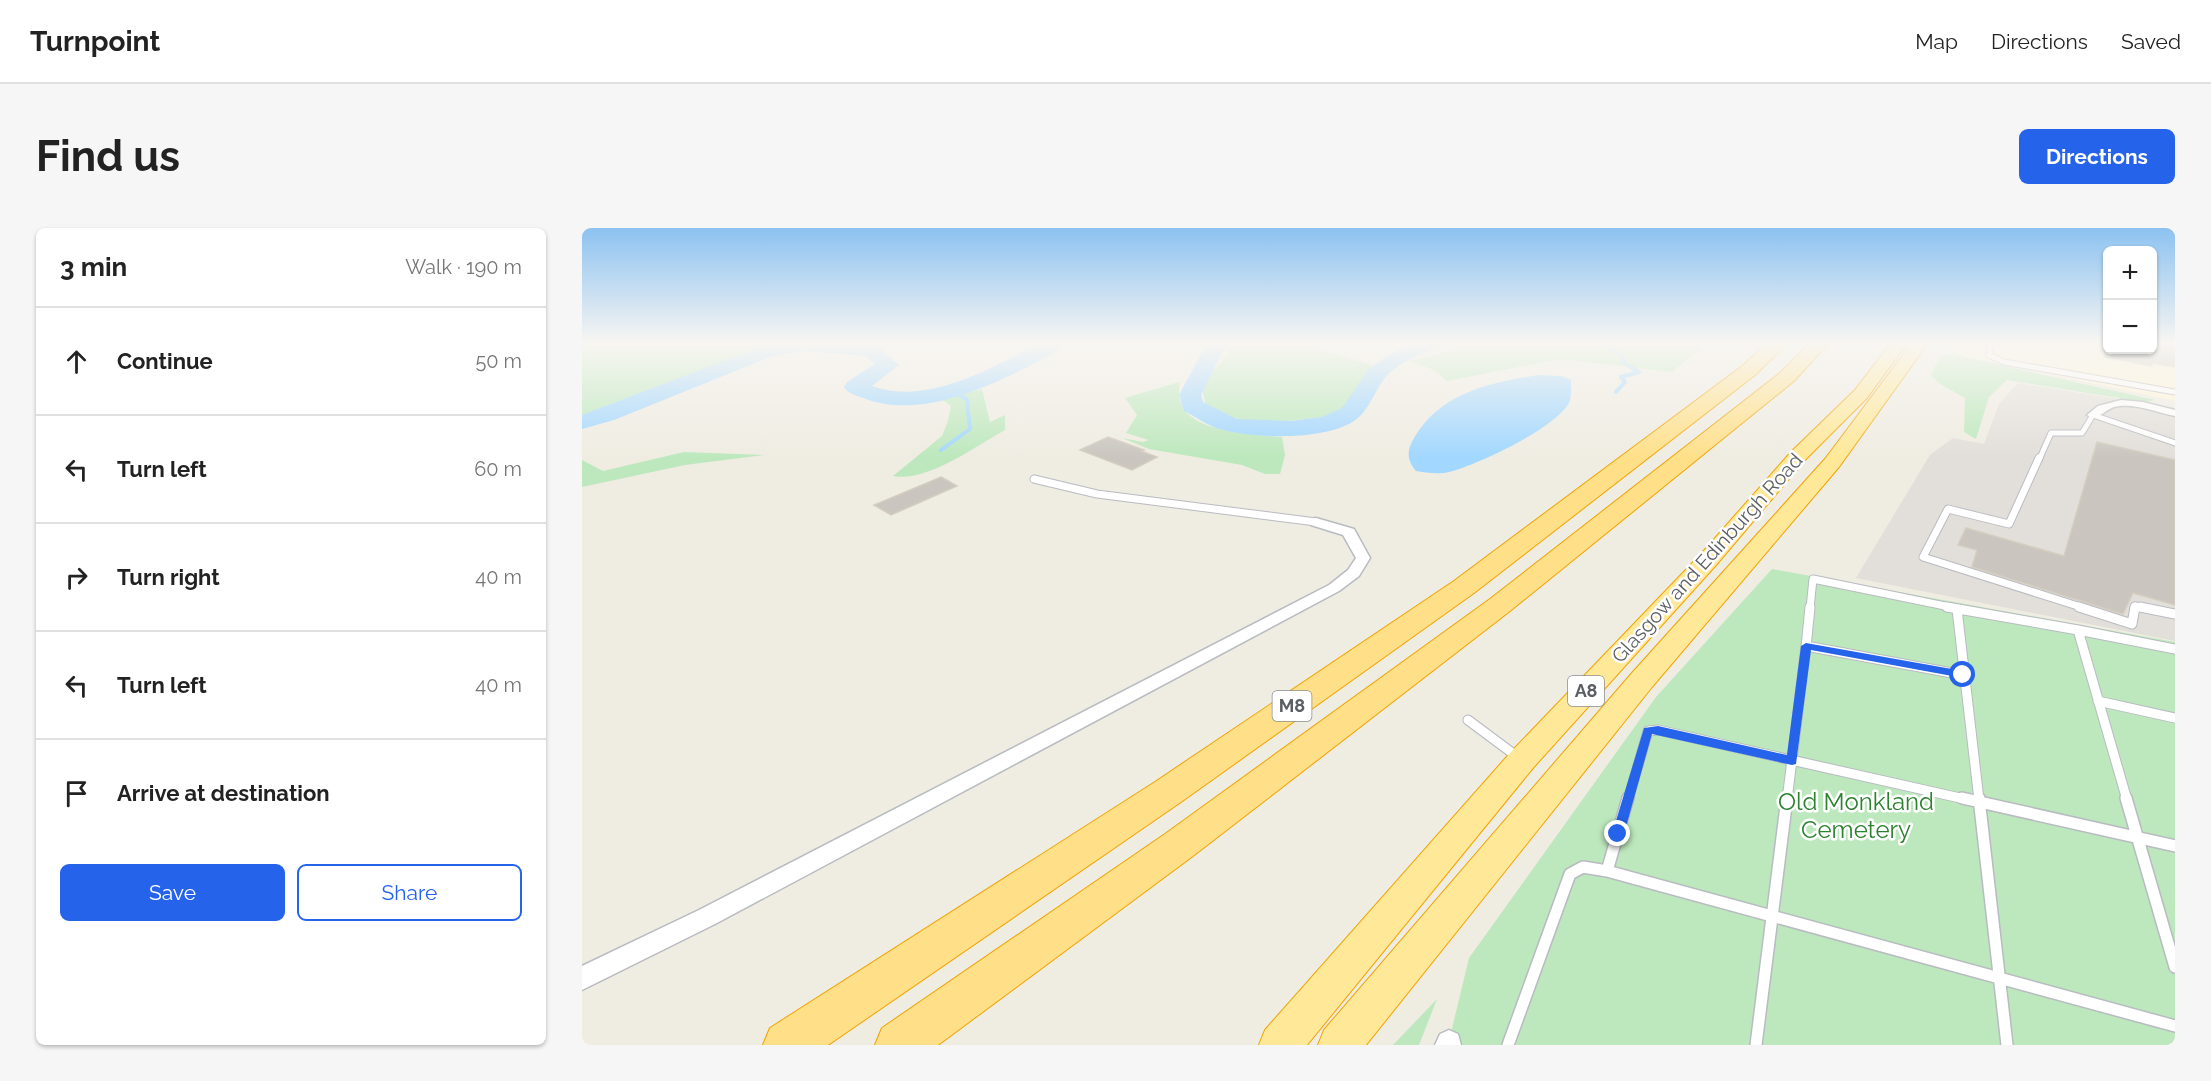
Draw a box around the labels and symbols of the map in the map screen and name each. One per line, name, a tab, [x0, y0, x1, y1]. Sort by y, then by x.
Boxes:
street label: Glasgow and Edinburgh Road	[1607, 448, 1807, 668]
route start	[1949, 661, 1975, 687]
road number: A8	[1568, 676, 1604, 706]
road number: M8	[1272, 691, 1312, 721]
park label: Old Monkland Cemetery	[1778, 787, 1934, 844]
route end	[1604, 820, 1630, 846]

